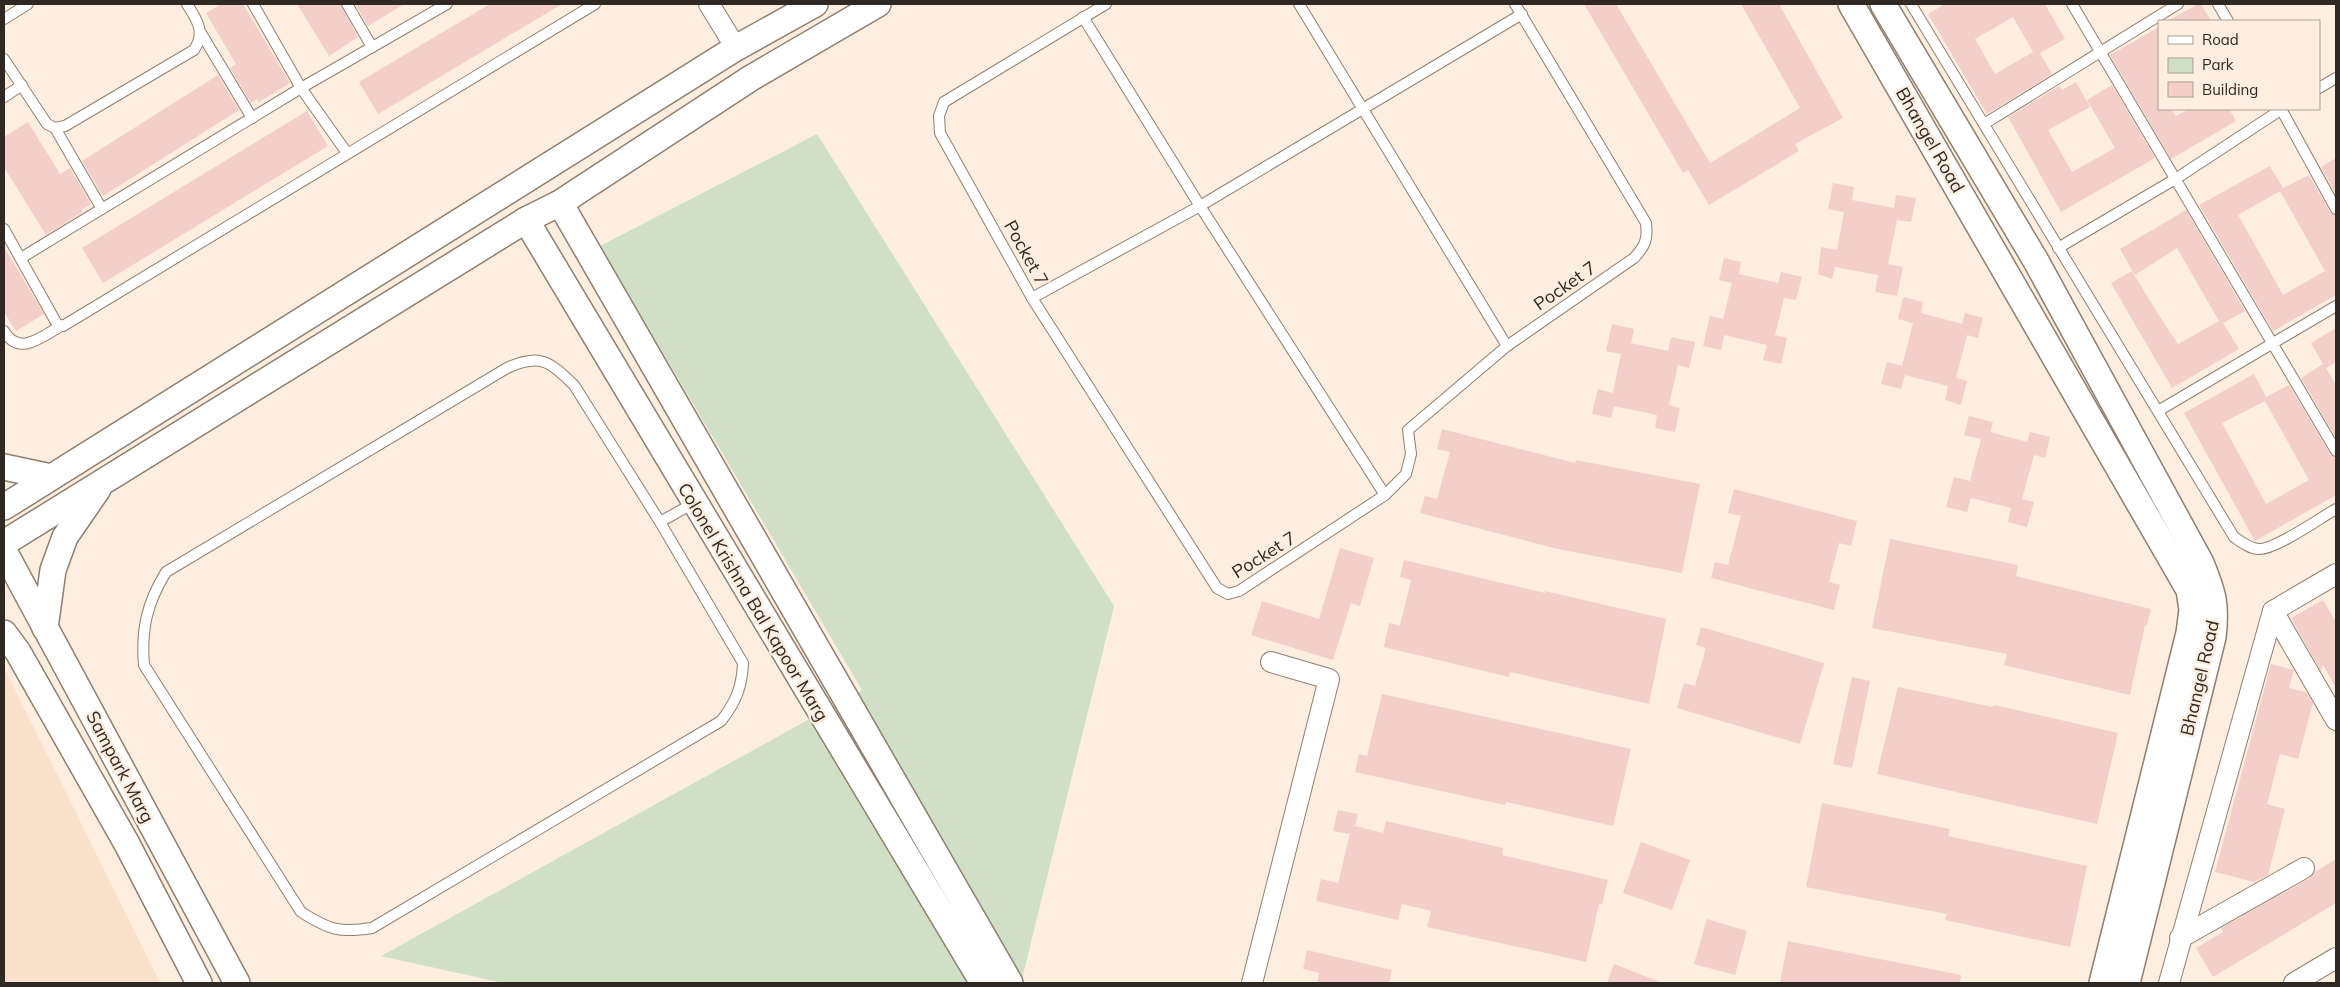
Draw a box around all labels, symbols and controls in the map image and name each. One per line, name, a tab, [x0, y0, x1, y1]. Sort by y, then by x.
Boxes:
legend	[2158, 20, 2320, 110]
text: Road	[2202, 30, 2239, 49]
text: Park	[2202, 55, 2234, 74]
text: Building	[2202, 80, 2258, 99]
street label: Bhangel Road	[1891, 83, 1970, 197]
street label: Pocket 7	[999, 216, 1054, 289]
street label: Pocket 7	[1529, 256, 1600, 315]
street label: Colonel Krishna Bal Kapoor Marg	[673, 478, 834, 725]
street label: Pocket 7	[1227, 526, 1300, 583]
street label: Bhangel Road	[2175, 618, 2224, 738]
street label: Sampark Marg	[81, 707, 160, 827]

